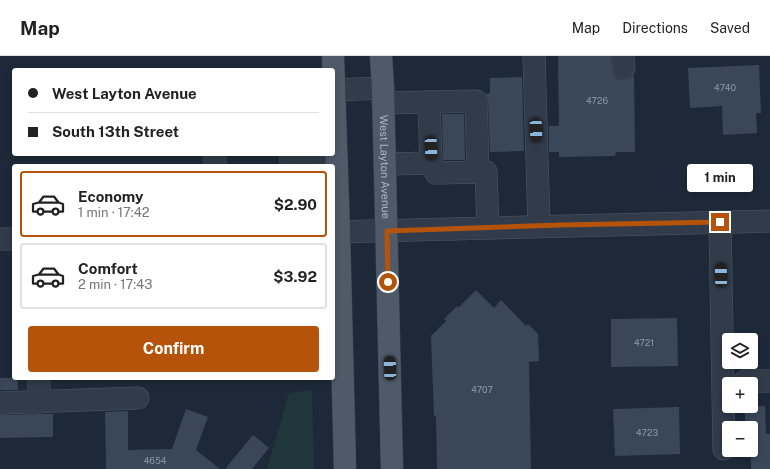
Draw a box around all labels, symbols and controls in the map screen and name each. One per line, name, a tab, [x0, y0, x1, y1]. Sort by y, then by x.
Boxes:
text: Map	[20, 17, 60, 39]
text: Map	[572, 20, 600, 36]
text: Directions	[622, 20, 688, 36]
text: Saved	[710, 20, 750, 36]
house number: 4740	[714, 82, 736, 93]
text: West Layton Avenue	[52, 85, 197, 102]
house number: 4726	[586, 95, 608, 106]
street label: West Layton Avenue	[378, 115, 392, 219]
car	[530, 118, 542, 142]
text: South 13th Street	[52, 123, 179, 140]
car	[425, 136, 437, 160]
callout: 1 min	[687, 164, 753, 192]
text: 1 min	[704, 170, 736, 185]
icon: car	[30, 186, 66, 222]
text: Economy	[78, 188, 143, 205]
text: $2.90	[274, 196, 317, 213]
text: 1 min · 17:42	[78, 205, 150, 220]
route end	[711, 213, 729, 231]
icon: car	[30, 258, 66, 294]
text: Comfort	[78, 260, 138, 277]
car	[715, 263, 727, 287]
text: $3.92	[273, 268, 317, 285]
route start	[379, 273, 397, 291]
text: 2 min · 17:43	[78, 277, 152, 292]
button: Confirm	[28, 326, 319, 372]
map controls	[722, 333, 758, 457]
button: layers	[722, 333, 758, 369]
house number: 4721	[634, 337, 654, 348]
car	[384, 356, 396, 380]
button: +	[722, 377, 758, 413]
house number: 4707	[471, 384, 493, 395]
button: −	[722, 421, 758, 457]
house number: 4723	[636, 427, 658, 438]
house number: 4654	[144, 455, 167, 466]

